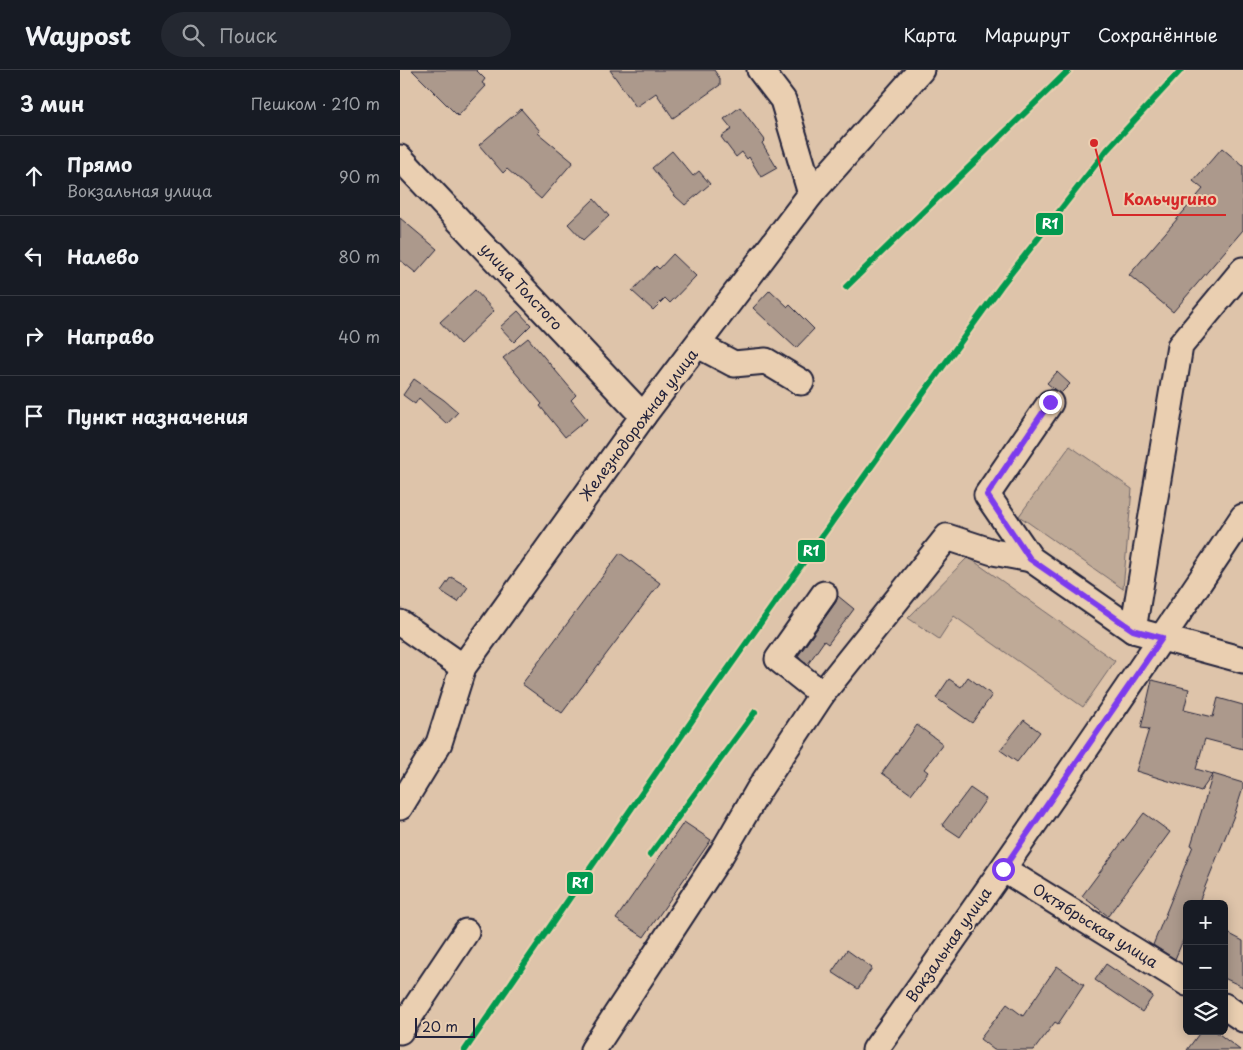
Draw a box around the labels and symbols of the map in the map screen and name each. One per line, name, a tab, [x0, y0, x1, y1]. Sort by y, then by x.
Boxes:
callout: Кольчугино	[1113, 184, 1226, 215]
text: Кольчугино	[1123, 186, 1217, 210]
line badge: R1	[1035, 212, 1064, 236]
text: R1	[1042, 213, 1059, 234]
street label: улица Толстого	[475, 237, 569, 335]
street label: Железнодорожная улица	[573, 343, 703, 505]
route end	[1039, 391, 1062, 414]
line badge: R1	[797, 539, 826, 563]
text: R1	[803, 540, 820, 561]
route start	[992, 858, 1015, 881]
line badge: R1	[566, 871, 594, 895]
text: R1	[572, 872, 589, 893]
street label: Октябрьская улица	[1029, 877, 1164, 973]
street label: Вокзальная улица	[899, 881, 997, 1006]
scale bar	[415, 1015, 475, 1038]

